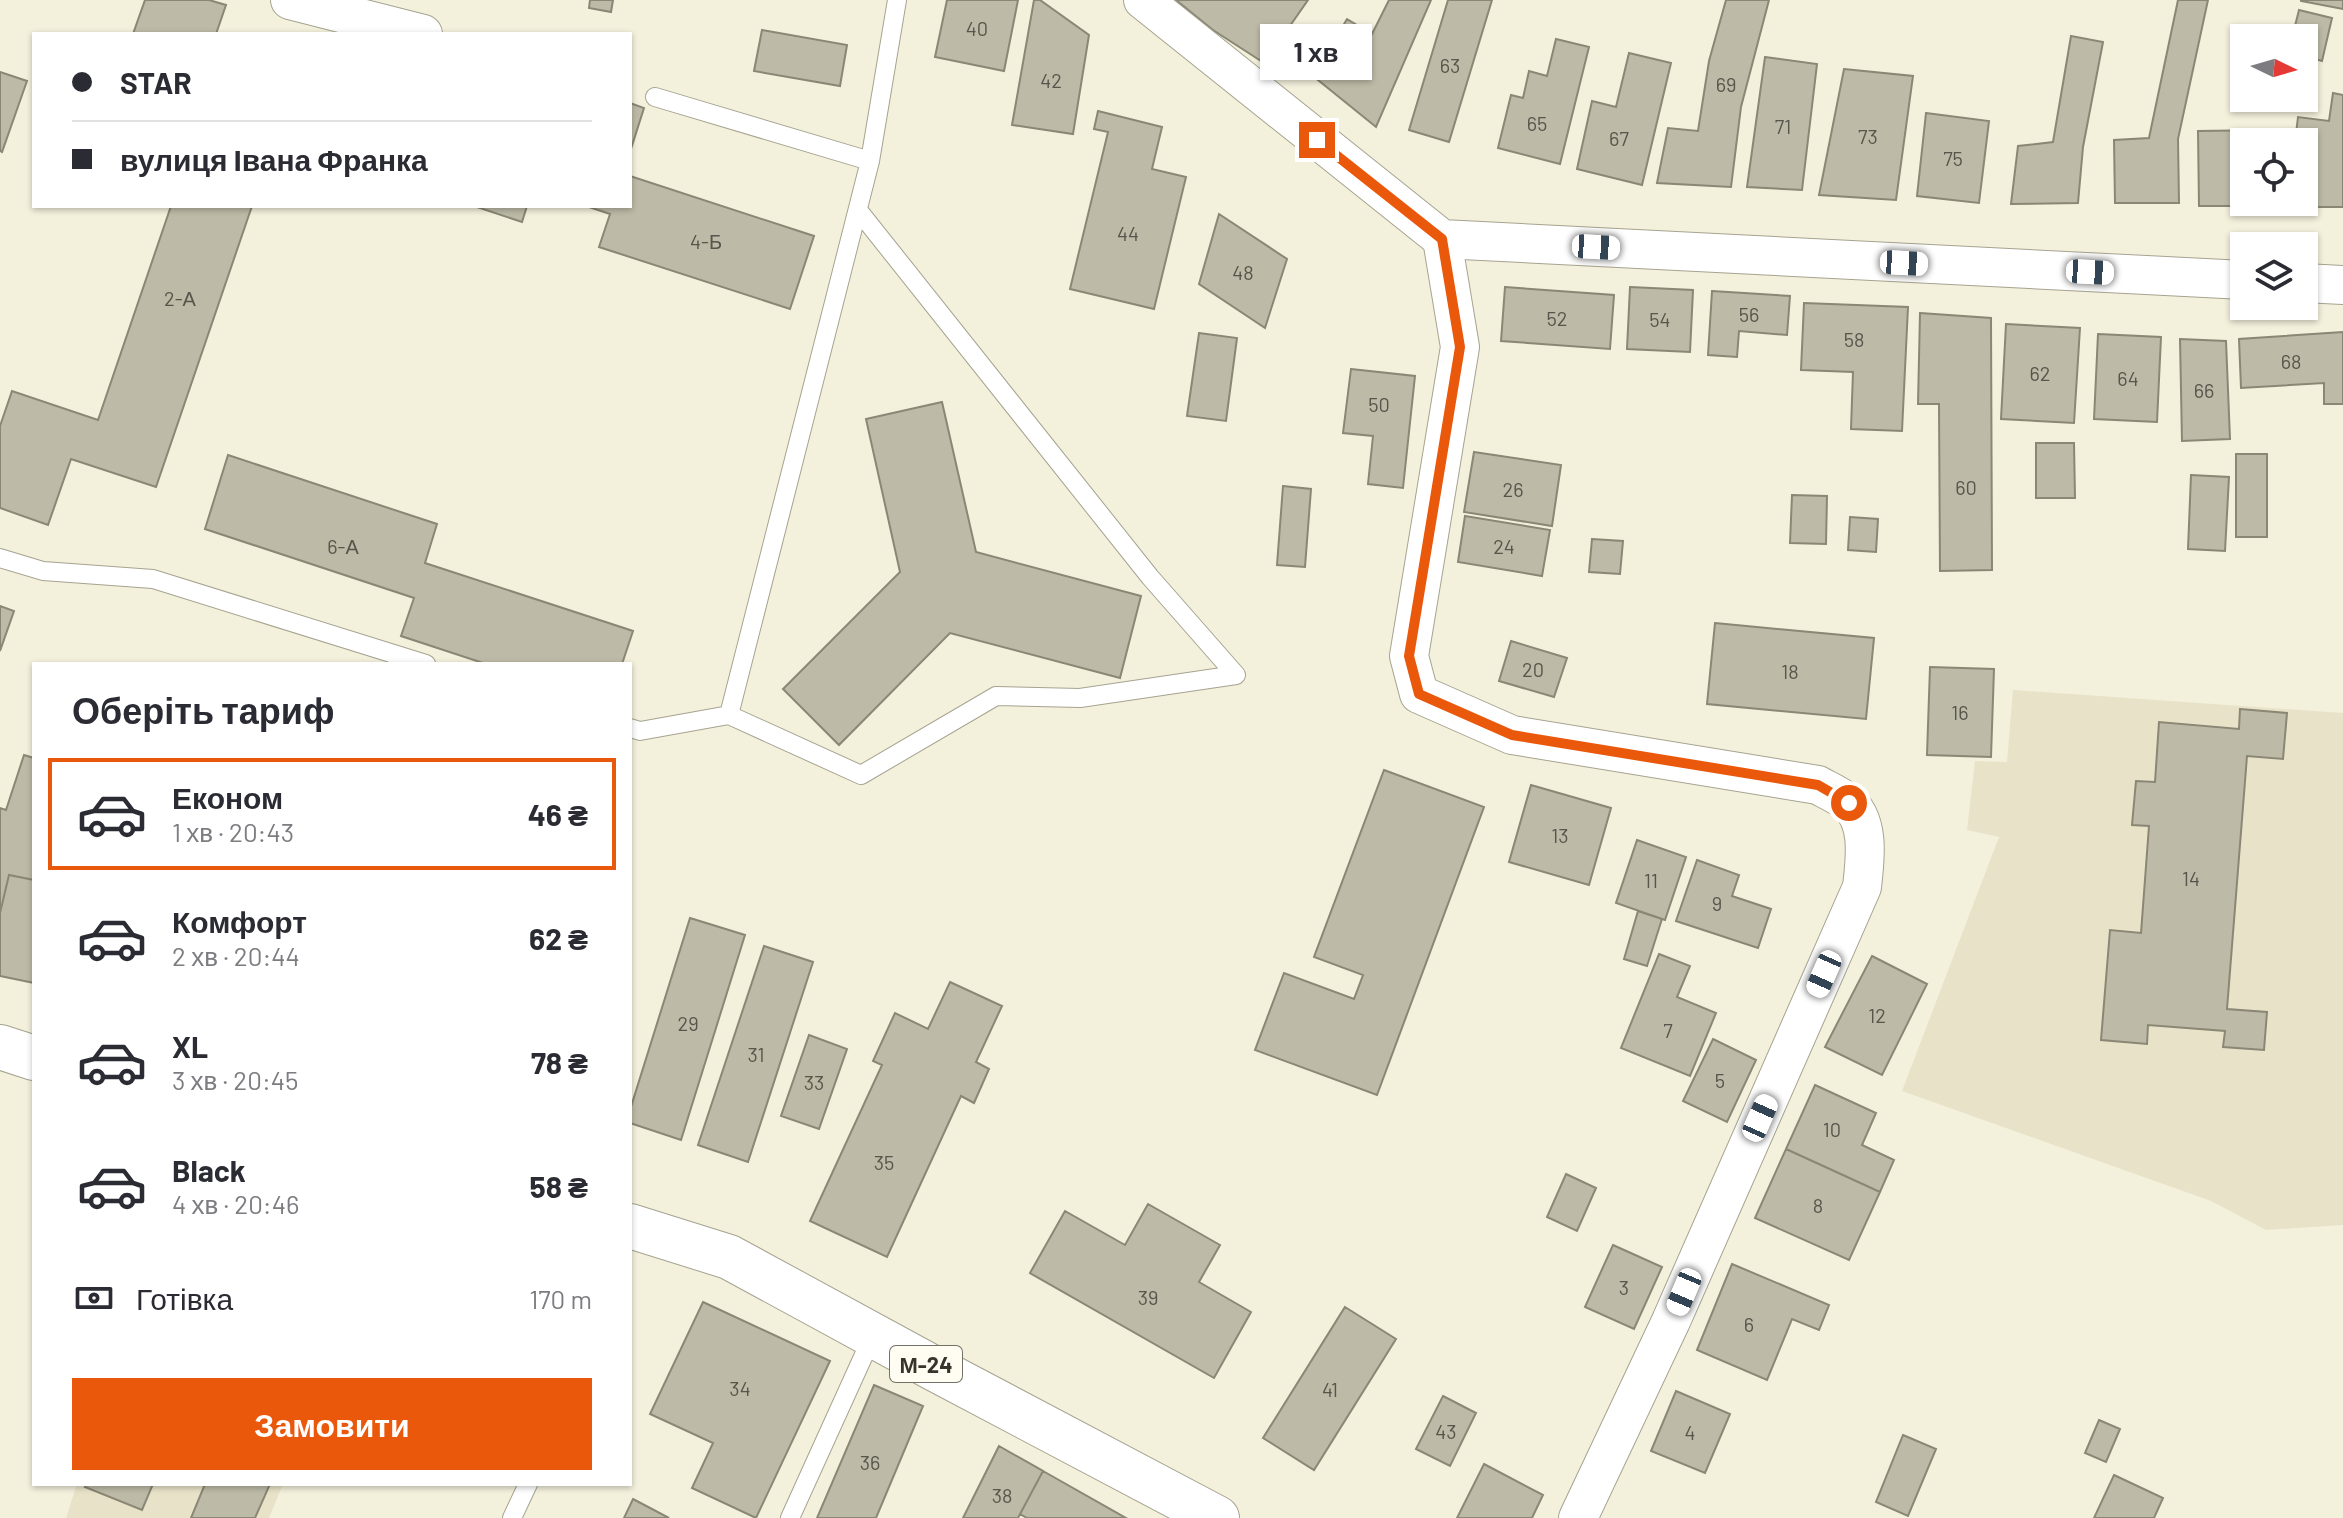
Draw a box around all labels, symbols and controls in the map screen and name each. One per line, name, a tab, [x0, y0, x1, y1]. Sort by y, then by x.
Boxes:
house number: 40	[966, 16, 988, 40]
callout: 1 хв	[1261, 24, 1373, 80]
north arrow	[2230, 24, 2318, 112]
map controls	[2230, 24, 2318, 320]
text: 1 хв	[1294, 36, 1338, 67]
house number: 63	[1440, 53, 1460, 77]
text: STAR	[120, 64, 192, 100]
house number: 42	[1040, 68, 1062, 92]
house number: 69	[1716, 72, 1736, 96]
house number: 65	[1527, 111, 1547, 135]
house number: 71	[1775, 114, 1791, 138]
route end	[1299, 122, 1335, 158]
house number: 73	[1858, 124, 1878, 148]
house number: 67	[1609, 126, 1629, 150]
button: locate	[2230, 128, 2318, 216]
text: вулиця Івана Франка	[120, 141, 428, 177]
house number: 75	[1943, 146, 1963, 170]
house number: 44	[1117, 221, 1139, 245]
house number: 4-Б	[690, 229, 722, 253]
button: layers	[2230, 232, 2318, 320]
car	[1571, 234, 1621, 260]
car	[1879, 250, 1929, 276]
car	[2065, 259, 2115, 285]
house number: 48	[1232, 260, 1254, 284]
house number: 2-А	[164, 286, 197, 310]
house number: 56	[1739, 302, 1759, 326]
house number: 52	[1547, 306, 1568, 330]
house number: 54	[1649, 307, 1671, 331]
house number: 58	[1844, 327, 1864, 351]
house number: 68	[2281, 349, 2301, 373]
house number: 62	[2029, 361, 2051, 385]
house number: 64	[2117, 366, 2139, 390]
house number: 66	[2194, 378, 2214, 402]
house number: 50	[1368, 392, 1390, 416]
house number: 60	[1955, 475, 1977, 499]
house number: 26	[1502, 477, 1524, 501]
house number: 6-А	[327, 534, 359, 558]
house number: 24	[1493, 534, 1515, 558]
house number: 20	[1522, 657, 1544, 681]
house number: 18	[1781, 659, 1799, 683]
text: Оберіть тариф	[72, 688, 335, 731]
house number: 16	[1951, 700, 1969, 724]
icon: car	[76, 778, 148, 850]
text: Економ	[172, 779, 283, 815]
route start	[1831, 785, 1867, 821]
text: 46 ₴	[528, 796, 588, 832]
text: 1 хв · 20:43	[172, 816, 294, 847]
house number: 13	[1551, 823, 1569, 847]
house number: 14	[2182, 866, 2200, 890]
house number: 11	[1644, 868, 1658, 892]
house number: 9	[1712, 891, 1722, 915]
icon: car	[76, 902, 148, 974]
text: Комфорт	[172, 903, 307, 939]
text: 62 ₴	[529, 920, 588, 956]
text: 2 хв · 20:44	[172, 940, 300, 971]
car	[1803, 947, 1845, 1001]
house number: 12	[1868, 1003, 1886, 1027]
house number: 29	[677, 1011, 699, 1035]
house number: 7	[1663, 1018, 1673, 1042]
icon: car	[76, 1026, 148, 1098]
text: XL	[172, 1028, 208, 1064]
house number: 31	[747, 1042, 765, 1066]
text: 78 ₴	[531, 1044, 588, 1080]
text: 3 хв · 20:45	[172, 1064, 298, 1095]
house number: 5	[1715, 1068, 1725, 1092]
house number: 33	[804, 1070, 824, 1094]
car	[1739, 1091, 1781, 1145]
house number: 10	[1823, 1117, 1841, 1141]
icon: car	[76, 1150, 148, 1222]
house number: 35	[874, 1150, 894, 1174]
text: Black	[172, 1152, 246, 1188]
text: 58 ₴	[530, 1168, 588, 1204]
text: 4 хв · 20:46	[172, 1188, 299, 1219]
house number: 8	[1813, 1193, 1823, 1217]
car	[1664, 1265, 1704, 1319]
house number: 3	[1619, 1275, 1629, 1299]
icon: cash	[72, 1276, 116, 1320]
text: Готівка	[136, 1280, 233, 1316]
text: 170 m	[529, 1283, 592, 1314]
house number: 39	[1138, 1285, 1158, 1309]
house number: 6	[1744, 1312, 1754, 1336]
road number: М-24	[890, 1346, 962, 1382]
house number: 34	[729, 1376, 751, 1400]
house number: 41	[1322, 1377, 1338, 1401]
button: Замовити	[72, 1378, 592, 1470]
house number: 43	[1435, 1419, 1457, 1443]
house number: 4	[1684, 1420, 1696, 1444]
house number: 36	[860, 1450, 880, 1474]
house number: 38	[992, 1483, 1012, 1507]

